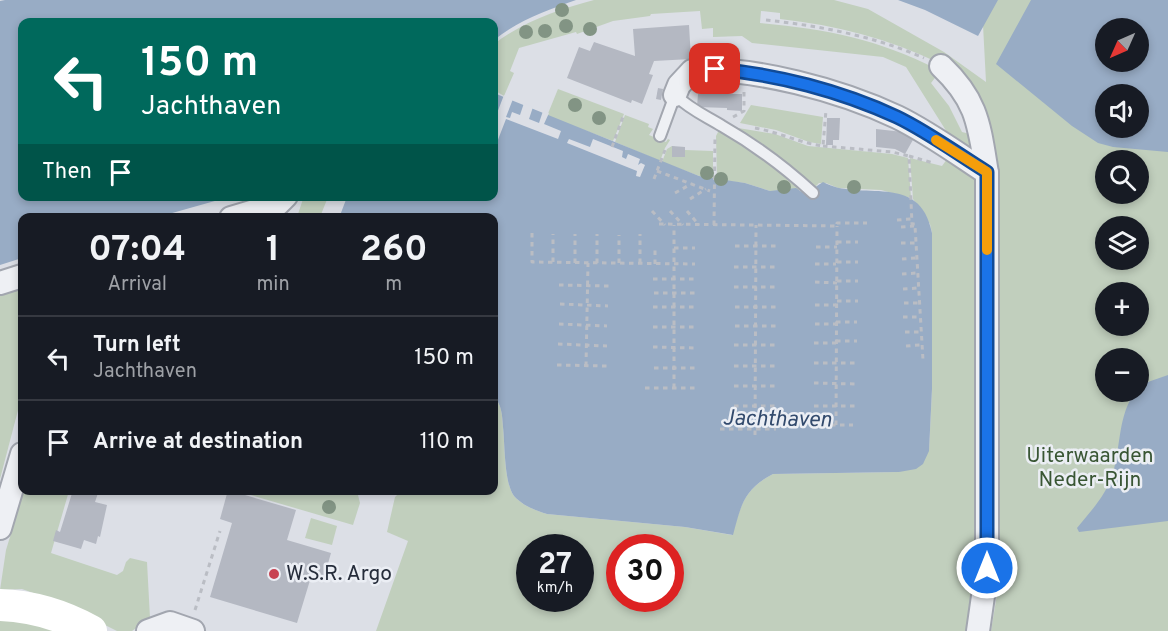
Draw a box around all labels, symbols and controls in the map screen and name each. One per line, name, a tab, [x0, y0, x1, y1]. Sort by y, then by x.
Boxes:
north arrow	[1095, 18, 1149, 72]
map controls	[1095, 18, 1149, 402]
text: 150 m	[141, 38, 258, 91]
icon: left	[42, 42, 120, 120]
pin	[689, 43, 740, 94]
icon: arrive	[698, 52, 731, 85]
button: sound	[1095, 84, 1149, 138]
text: Jachthaven	[141, 90, 281, 124]
button: search	[1095, 150, 1149, 204]
icon: arrive	[104, 156, 137, 189]
text: Then	[42, 159, 92, 186]
button: layers	[1095, 216, 1149, 270]
text: 07:04	[88, 228, 186, 274]
text: 1	[266, 228, 280, 274]
text: 260	[360, 228, 428, 274]
text: Arrival	[107, 272, 167, 298]
text: min	[256, 272, 290, 298]
text: m	[385, 272, 402, 298]
button: +	[1095, 282, 1149, 336]
text: Turn left	[93, 332, 181, 359]
icon: left	[42, 342, 75, 375]
text: 150 m	[414, 345, 474, 372]
button: −	[1095, 348, 1149, 402]
text: Jachthaven	[93, 359, 197, 385]
water label: Jachthaven	[722, 406, 832, 434]
icon: arrive	[42, 426, 75, 459]
text: Arrive at destination	[93, 429, 303, 456]
text: 110 m	[420, 429, 474, 456]
park label: Uiterwaarden Neder-Rijn	[1026, 443, 1154, 494]
speed limit sign: 30	[606, 534, 684, 612]
position arrow	[955, 536, 1019, 600]
text: 27	[538, 547, 572, 584]
place label: W.S.R. Argo	[286, 561, 392, 588]
marker: W.S.R. Argo	[267, 567, 281, 581]
text: km/h	[537, 579, 573, 598]

